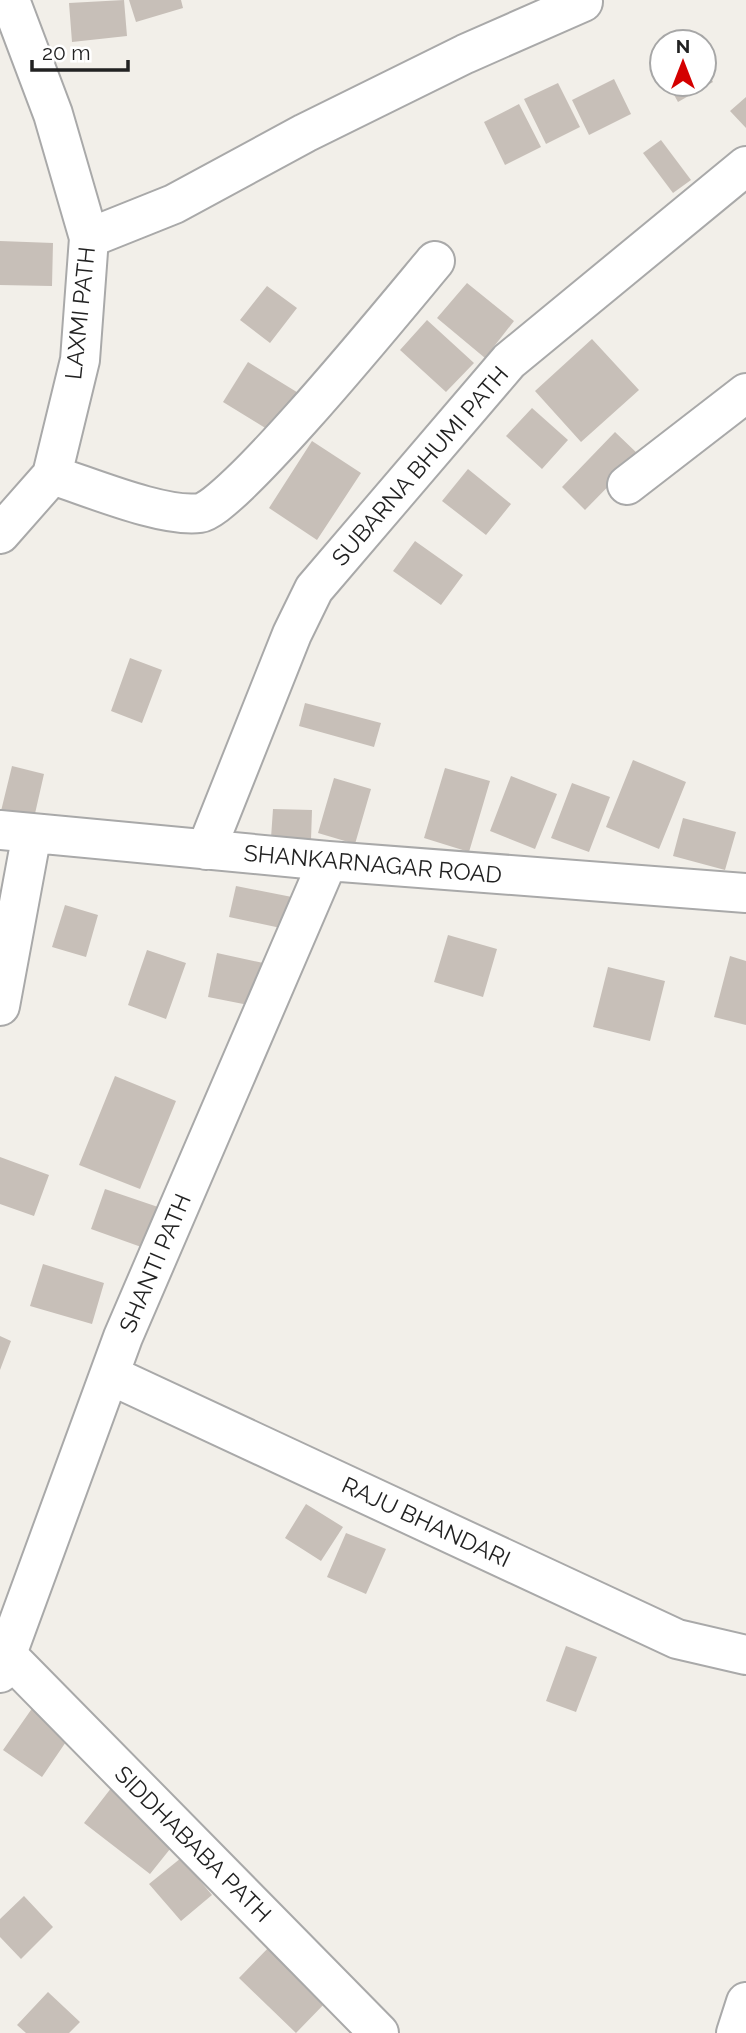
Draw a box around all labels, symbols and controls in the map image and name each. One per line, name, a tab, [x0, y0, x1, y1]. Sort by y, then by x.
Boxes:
scale bar	[32, 28, 128, 72]
north arrow	[648, 28, 718, 98]
text: N	[676, 35, 690, 57]
text: 20 m	[42, 40, 90, 65]
street label: LAXMI PATH	[59, 245, 100, 381]
street label: SUBARNA BHUMI PATH	[326, 361, 513, 571]
street label: SHANKARNAGAR ROAD	[243, 839, 503, 888]
street label: SHANTI PATH	[113, 1189, 196, 1336]
street label: RAJU BHANDARI	[338, 1471, 515, 1572]
street label: SIDDHABABA PATH	[110, 1760, 277, 1927]

